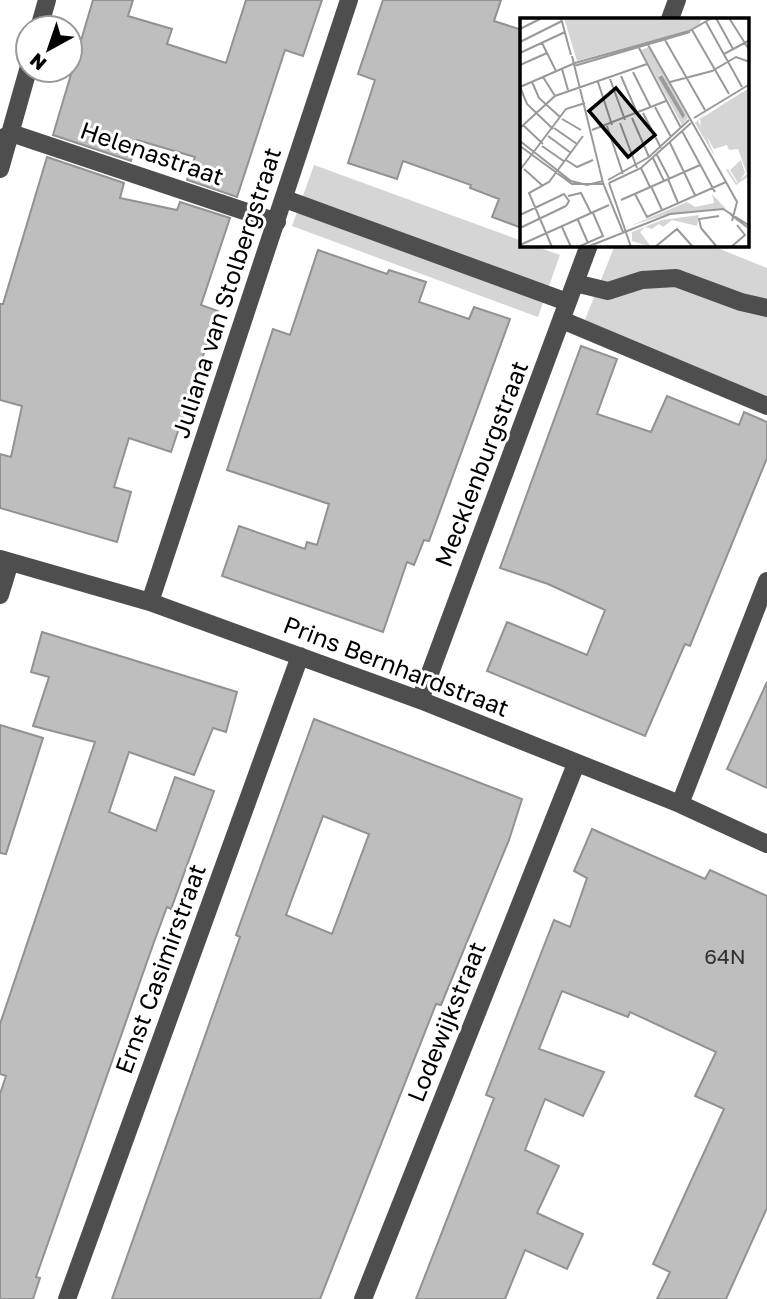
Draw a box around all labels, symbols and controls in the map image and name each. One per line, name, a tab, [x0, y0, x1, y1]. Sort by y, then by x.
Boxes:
north arrow	[14, 14, 84, 84]
inset map	[520, 18, 750, 247]
text: N	[25, 49, 51, 76]
street label: Helenastraat	[77, 114, 228, 191]
street label: Juliana van Stolbergstraat	[165, 144, 286, 442]
street label: Mecklenburgstraat	[428, 356, 533, 571]
street label: Prins Bernhardstraat	[280, 609, 513, 722]
street label: Ernst Casimirstraat	[108, 860, 211, 1077]
street label: Lodewijkstraat	[400, 937, 491, 1106]
house number: 64N	[704, 943, 746, 969]

